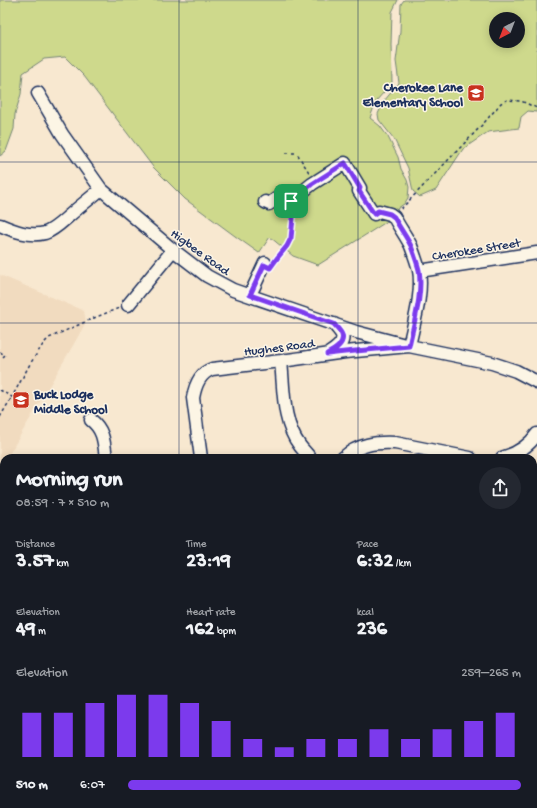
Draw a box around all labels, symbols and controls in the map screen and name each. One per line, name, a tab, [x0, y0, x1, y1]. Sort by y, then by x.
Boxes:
north arrow	[489, 12, 525, 48]
map controls	[489, 12, 525, 48]
place label: Cherokee Lane Elementary School	[363, 81, 464, 111]
school or university icon: Cherokee Lane Elementary School	[466, 83, 486, 103]
pin	[274, 184, 308, 218]
icon: arrive	[280, 190, 302, 212]
street label: Higbee Road	[167, 227, 233, 280]
street label: Cherokee Street	[431, 236, 523, 265]
street label: Hughes Road	[243, 337, 317, 360]
place label: Buck Lodge Middle School	[33, 388, 108, 418]
school or university icon: Buck Lodge Middle School	[11, 390, 31, 410]
button: share	[479, 467, 521, 509]
text: Morning run	[16, 468, 122, 494]
text: 08:59 · 7 × 510 m	[16, 496, 109, 511]
text: Distance	[16, 539, 55, 551]
text: Time	[186, 539, 206, 551]
text: Pace	[357, 539, 378, 551]
text: 3.57	[16, 551, 54, 574]
text: 23:19	[186, 551, 231, 574]
text: 6:32	[357, 551, 393, 574]
text: km	[54, 558, 69, 570]
text: /km	[393, 558, 411, 570]
text: Elevation	[16, 607, 60, 619]
text: Heart rate	[186, 607, 236, 619]
text: kcal	[357, 607, 374, 619]
text: 49	[16, 619, 35, 642]
text: 162	[186, 619, 214, 642]
text: 236	[357, 619, 387, 642]
text: m	[35, 626, 46, 638]
text: bpm	[214, 626, 236, 638]
text: Elevation	[16, 666, 68, 681]
text: 259–265 m	[461, 666, 521, 681]
text: 510 m	[16, 778, 48, 793]
text: 6:07	[80, 778, 105, 793]

